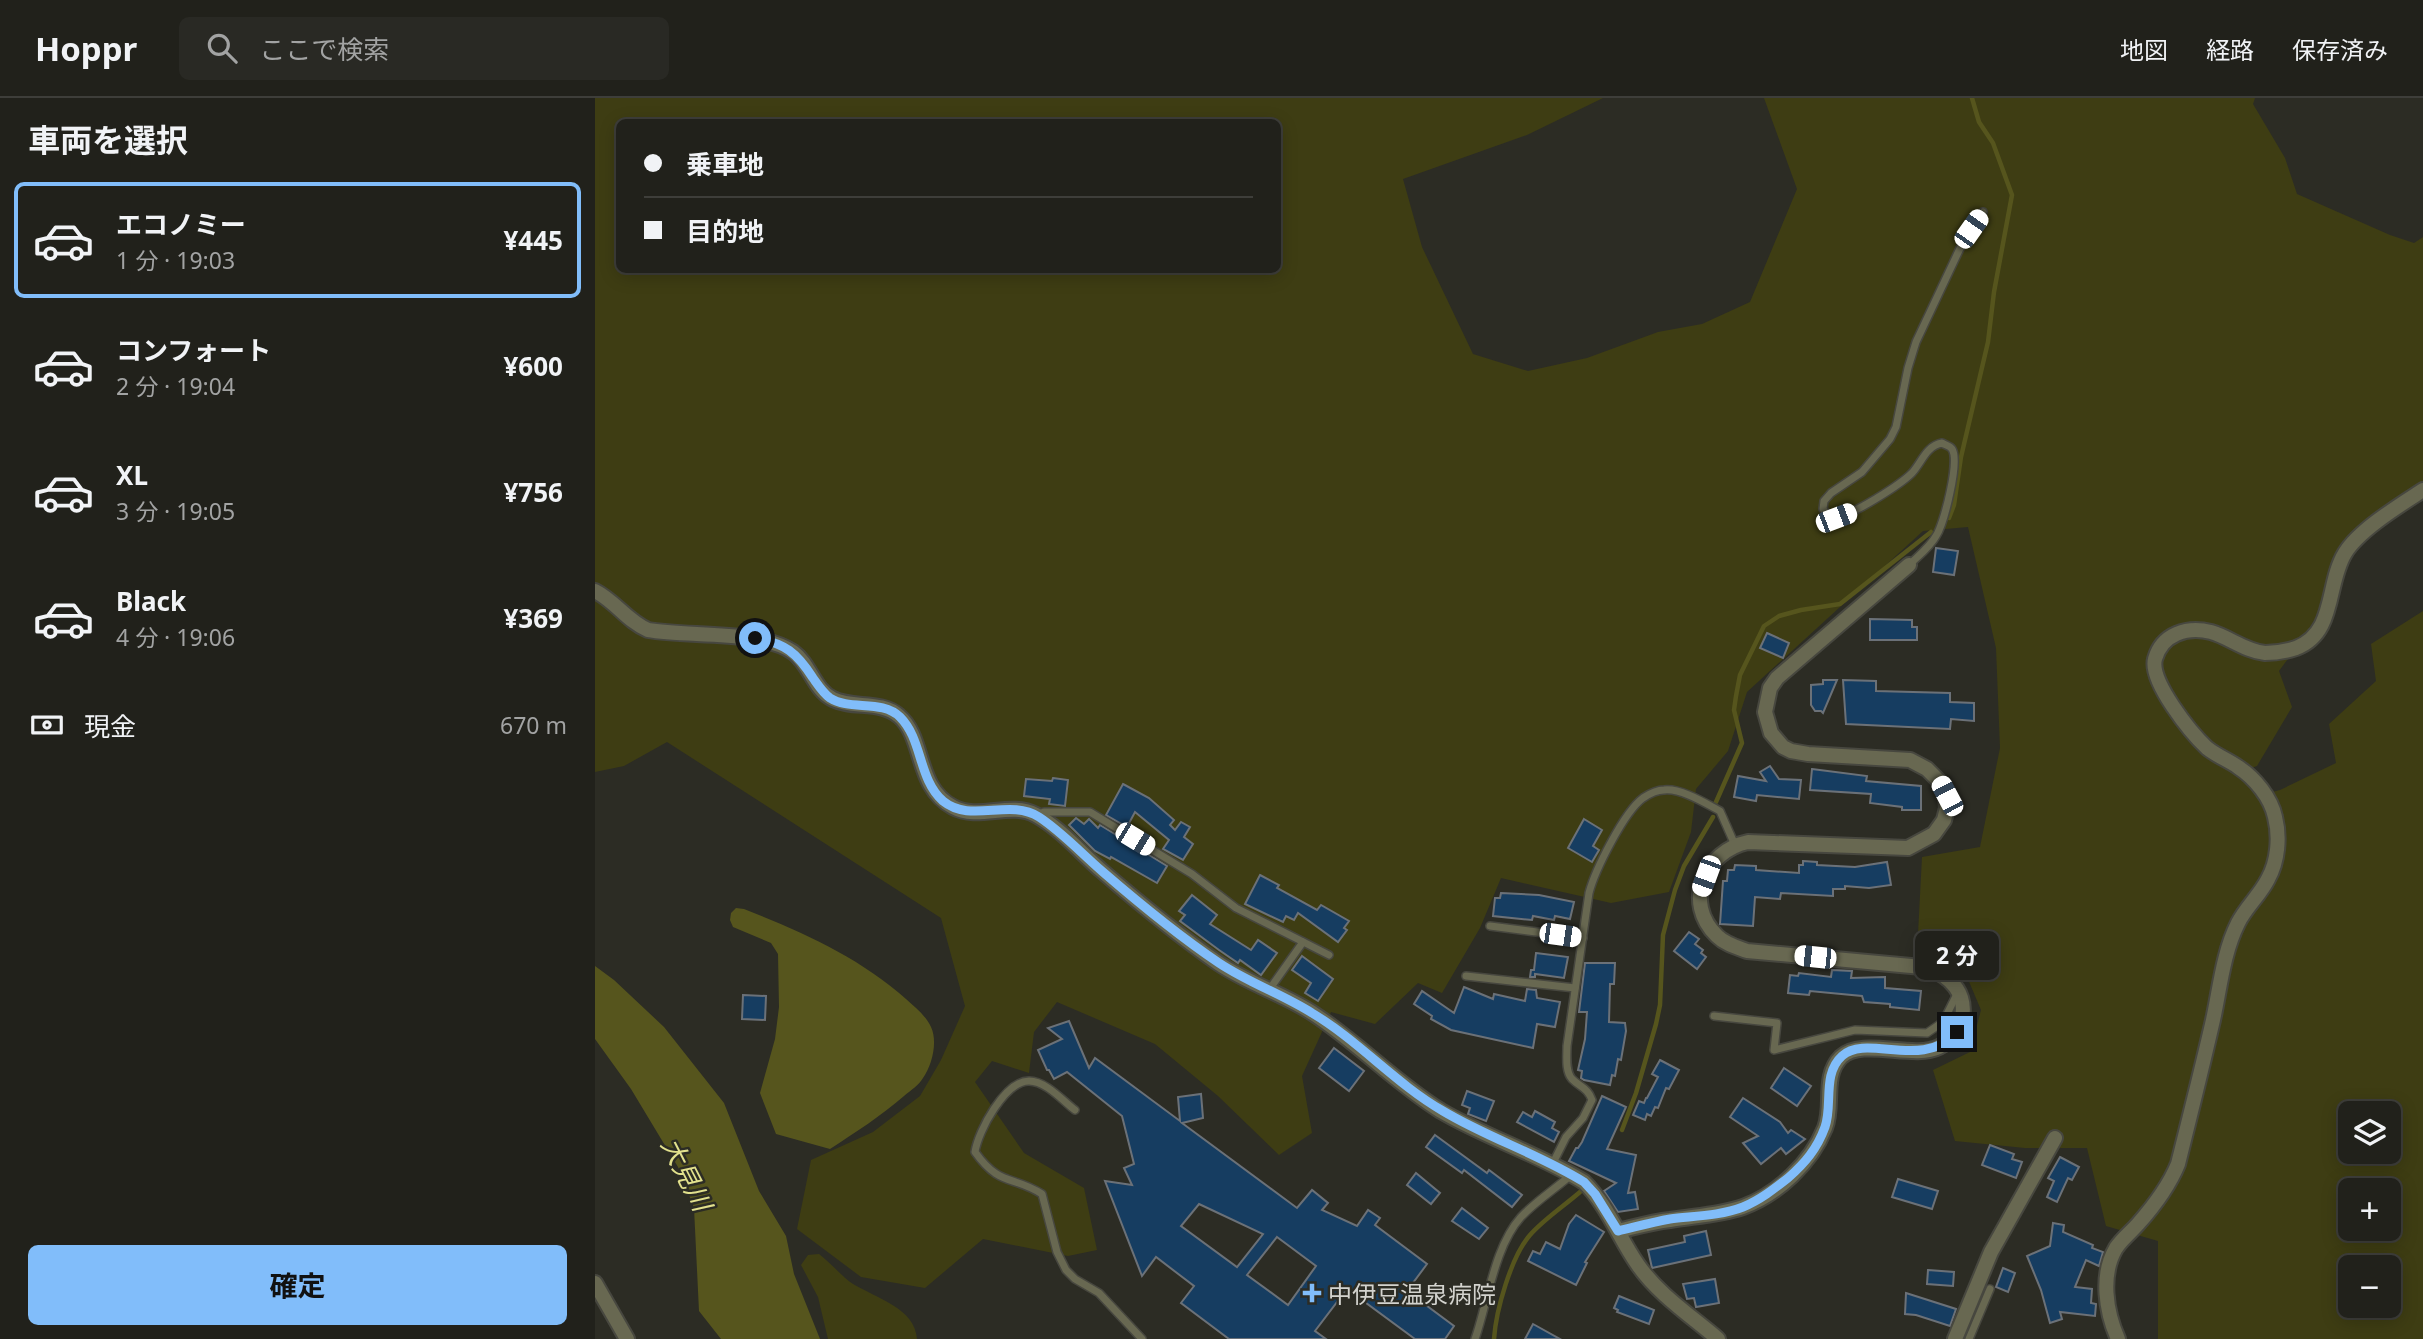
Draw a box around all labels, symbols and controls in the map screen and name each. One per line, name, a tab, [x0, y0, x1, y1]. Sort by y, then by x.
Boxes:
search box	[179, 17, 669, 80]
text: Hoppr	[35, 26, 137, 71]
icon: search	[203, 29, 241, 67]
text: ここで検索	[259, 31, 389, 67]
text: 地図	[2120, 33, 2168, 66]
text: 経路	[2206, 33, 2254, 66]
text: 保存済み	[2292, 33, 2388, 66]
text: 車両を選択	[28, 118, 188, 161]
text: 乗車地	[686, 146, 764, 182]
text: エコノミー	[116, 206, 246, 242]
car	[1951, 206, 1992, 252]
icon: car	[32, 209, 95, 272]
text: 目的地	[686, 213, 764, 249]
text: ¥445	[504, 222, 563, 258]
text: 1 分 · 19:03	[116, 244, 235, 276]
text: コンフォート	[116, 332, 271, 368]
icon: car	[32, 335, 95, 398]
text: ¥600	[504, 348, 563, 384]
text: 2 分 · 19:04	[116, 370, 235, 402]
text: XL	[116, 457, 148, 493]
icon: car	[32, 461, 95, 524]
text: ¥756	[504, 474, 563, 510]
text: 3 分 · 19:05	[116, 495, 235, 527]
car	[1813, 501, 1860, 535]
text: Black	[116, 583, 186, 619]
icon: car	[32, 587, 95, 650]
text: ¥369	[504, 600, 563, 636]
text: 4 分 · 19:06	[116, 621, 235, 653]
route start	[739, 622, 771, 654]
icon: cash	[28, 706, 66, 744]
text: 現金	[84, 708, 136, 744]
text: 670 m	[500, 709, 567, 741]
car	[1928, 773, 1967, 819]
car	[1112, 819, 1159, 859]
car	[1689, 853, 1724, 899]
car	[1538, 922, 1583, 948]
callout: 2 分	[1915, 930, 1999, 979]
text: 2 分	[1936, 939, 1978, 971]
car	[1794, 944, 1837, 970]
route end	[1941, 1016, 1973, 1048]
map controls	[2338, 1101, 2401, 1318]
button: layers	[2338, 1101, 2401, 1164]
water label: 大見川	[653, 1131, 722, 1220]
button: +	[2338, 1178, 2401, 1241]
button: 確定	[28, 1245, 567, 1325]
button: −	[2338, 1255, 2401, 1318]
place label: 中伊豆温泉病院	[1328, 1277, 1496, 1310]
marker: 中伊豆温泉病院	[1302, 1283, 1322, 1303]

